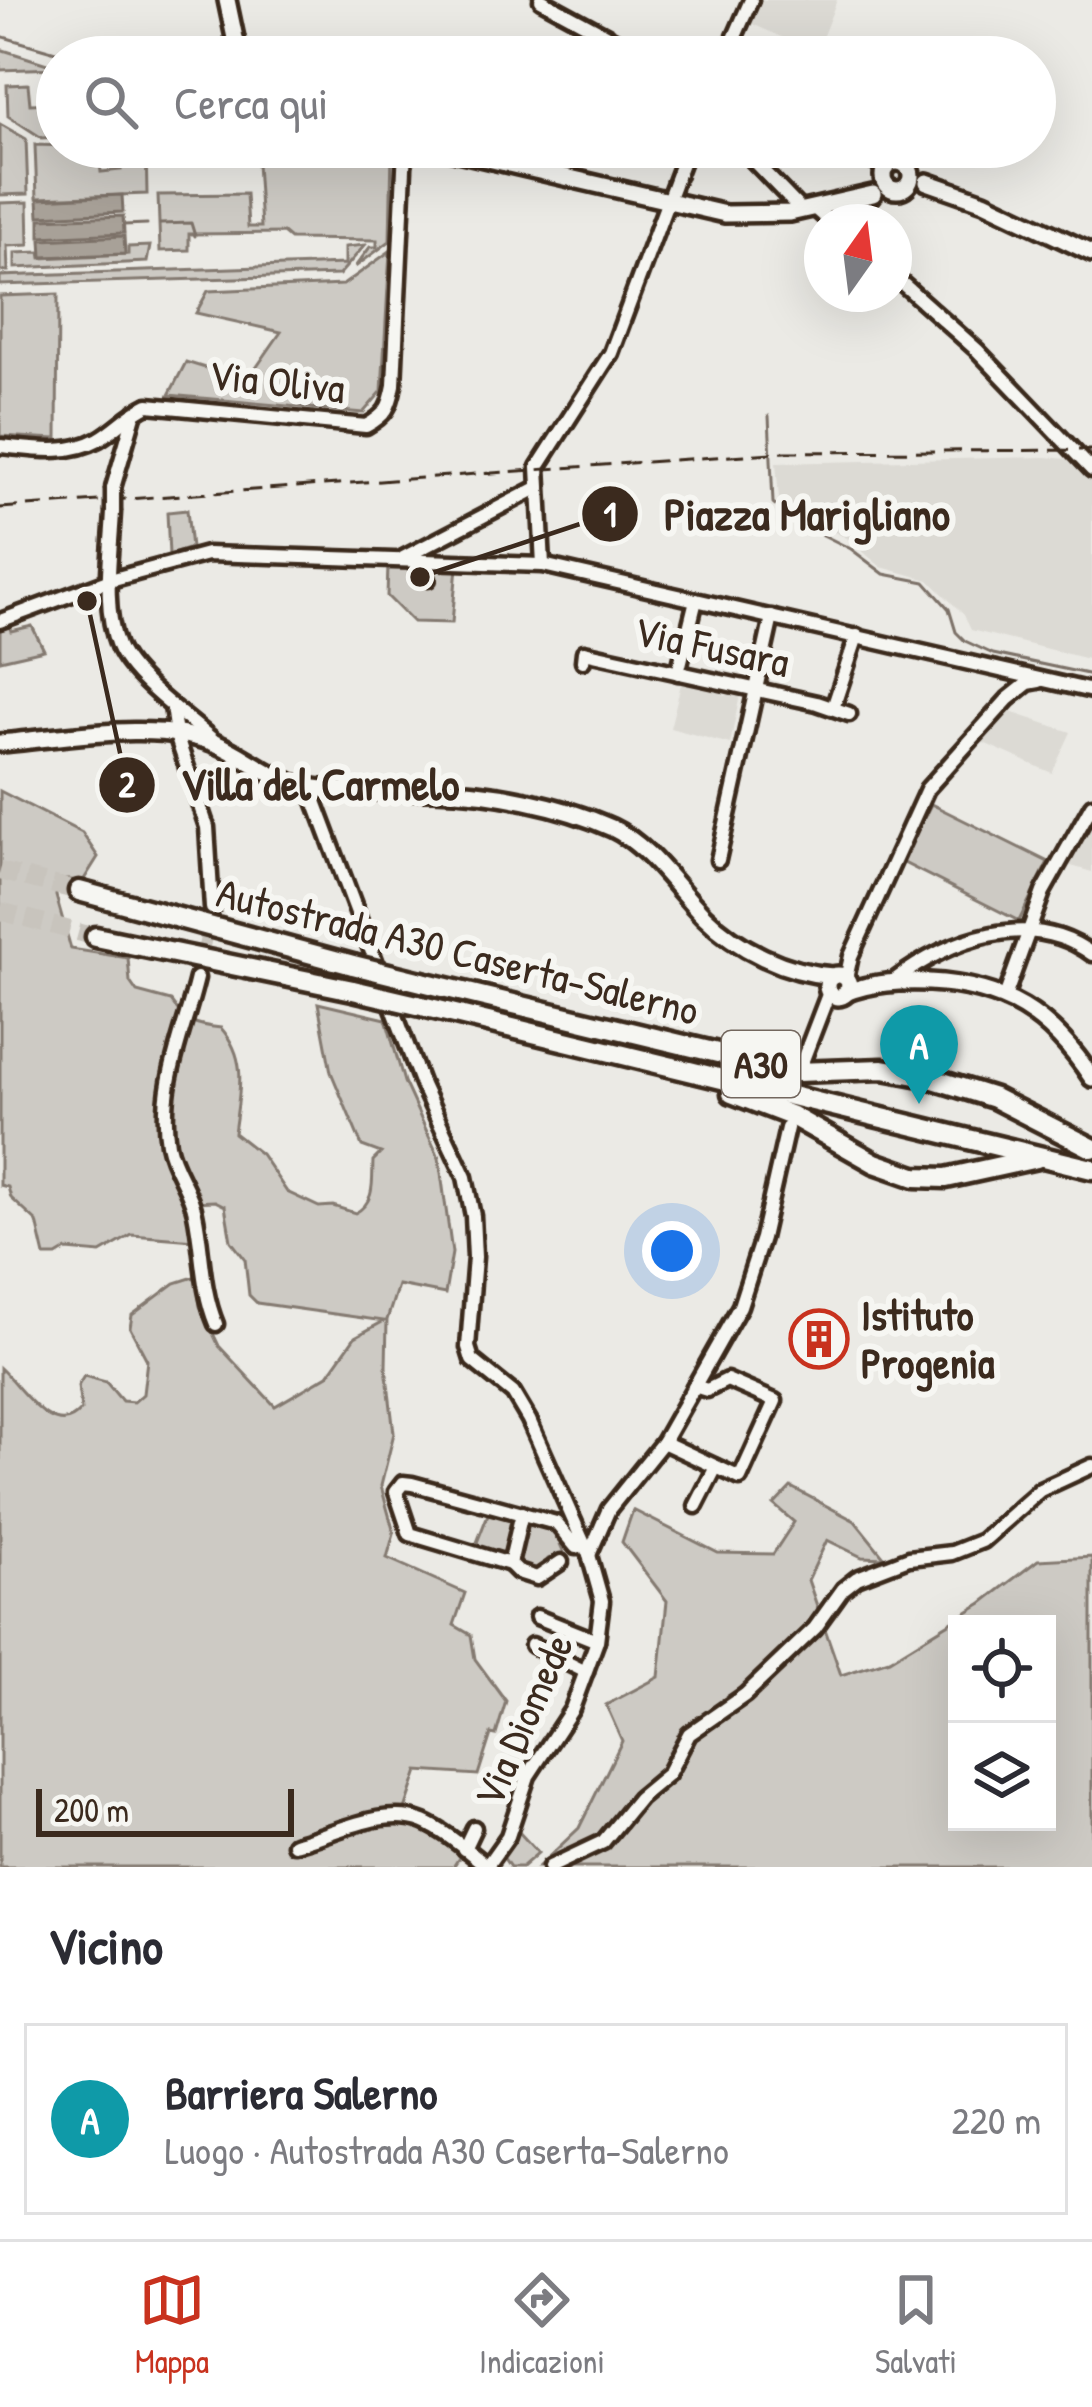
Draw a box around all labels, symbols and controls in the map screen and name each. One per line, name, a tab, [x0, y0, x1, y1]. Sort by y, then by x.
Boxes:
search box	[36, 36, 1056, 168]
icon: search	[78, 69, 144, 135]
text: Cerca qui	[174, 72, 328, 133]
north arrow	[804, 204, 912, 312]
street label: Via Oliva	[206, 345, 348, 416]
callout: Piazza Marigliano	[580, 474, 974, 555]
text: Piazza Marigliano	[664, 483, 950, 545]
text: 1	[603, 489, 617, 538]
street label: Via Fusara	[629, 601, 795, 690]
callout: Villa del Carmelo	[97, 744, 483, 825]
text: Villa del Carmelo	[181, 753, 459, 814]
text: 2	[119, 759, 136, 808]
street label: Autostrada A30 Caserta-Salerno	[211, 863, 705, 1038]
pin: A	[880, 1005, 958, 1104]
road number: A30	[722, 1031, 800, 1097]
your location	[642, 1221, 702, 1281]
place label: Istituto Progenia	[861, 1286, 995, 1392]
building icon: Istituto Progenia	[788, 1308, 850, 1370]
map controls	[948, 1615, 1056, 1831]
button: locate	[948, 1615, 1056, 1723]
street label: Via Diomede	[459, 1624, 586, 1815]
button: layers	[948, 1723, 1056, 1831]
scale bar	[36, 1783, 294, 1836]
text: 200 m	[54, 1788, 129, 1832]
text: Vicino	[48, 1911, 163, 1980]
text: Barriera Salerno	[165, 2062, 437, 2123]
text: A	[80, 2093, 100, 2146]
text: 220 m	[952, 2093, 1041, 2146]
text: Luogo · Autostrada A30 Caserta-Salerno	[165, 2123, 729, 2176]
tab: Mappa	[135, 2267, 209, 2383]
tab: Indicazioni	[479, 2267, 605, 2383]
tab: Salvati	[875, 2267, 957, 2383]

